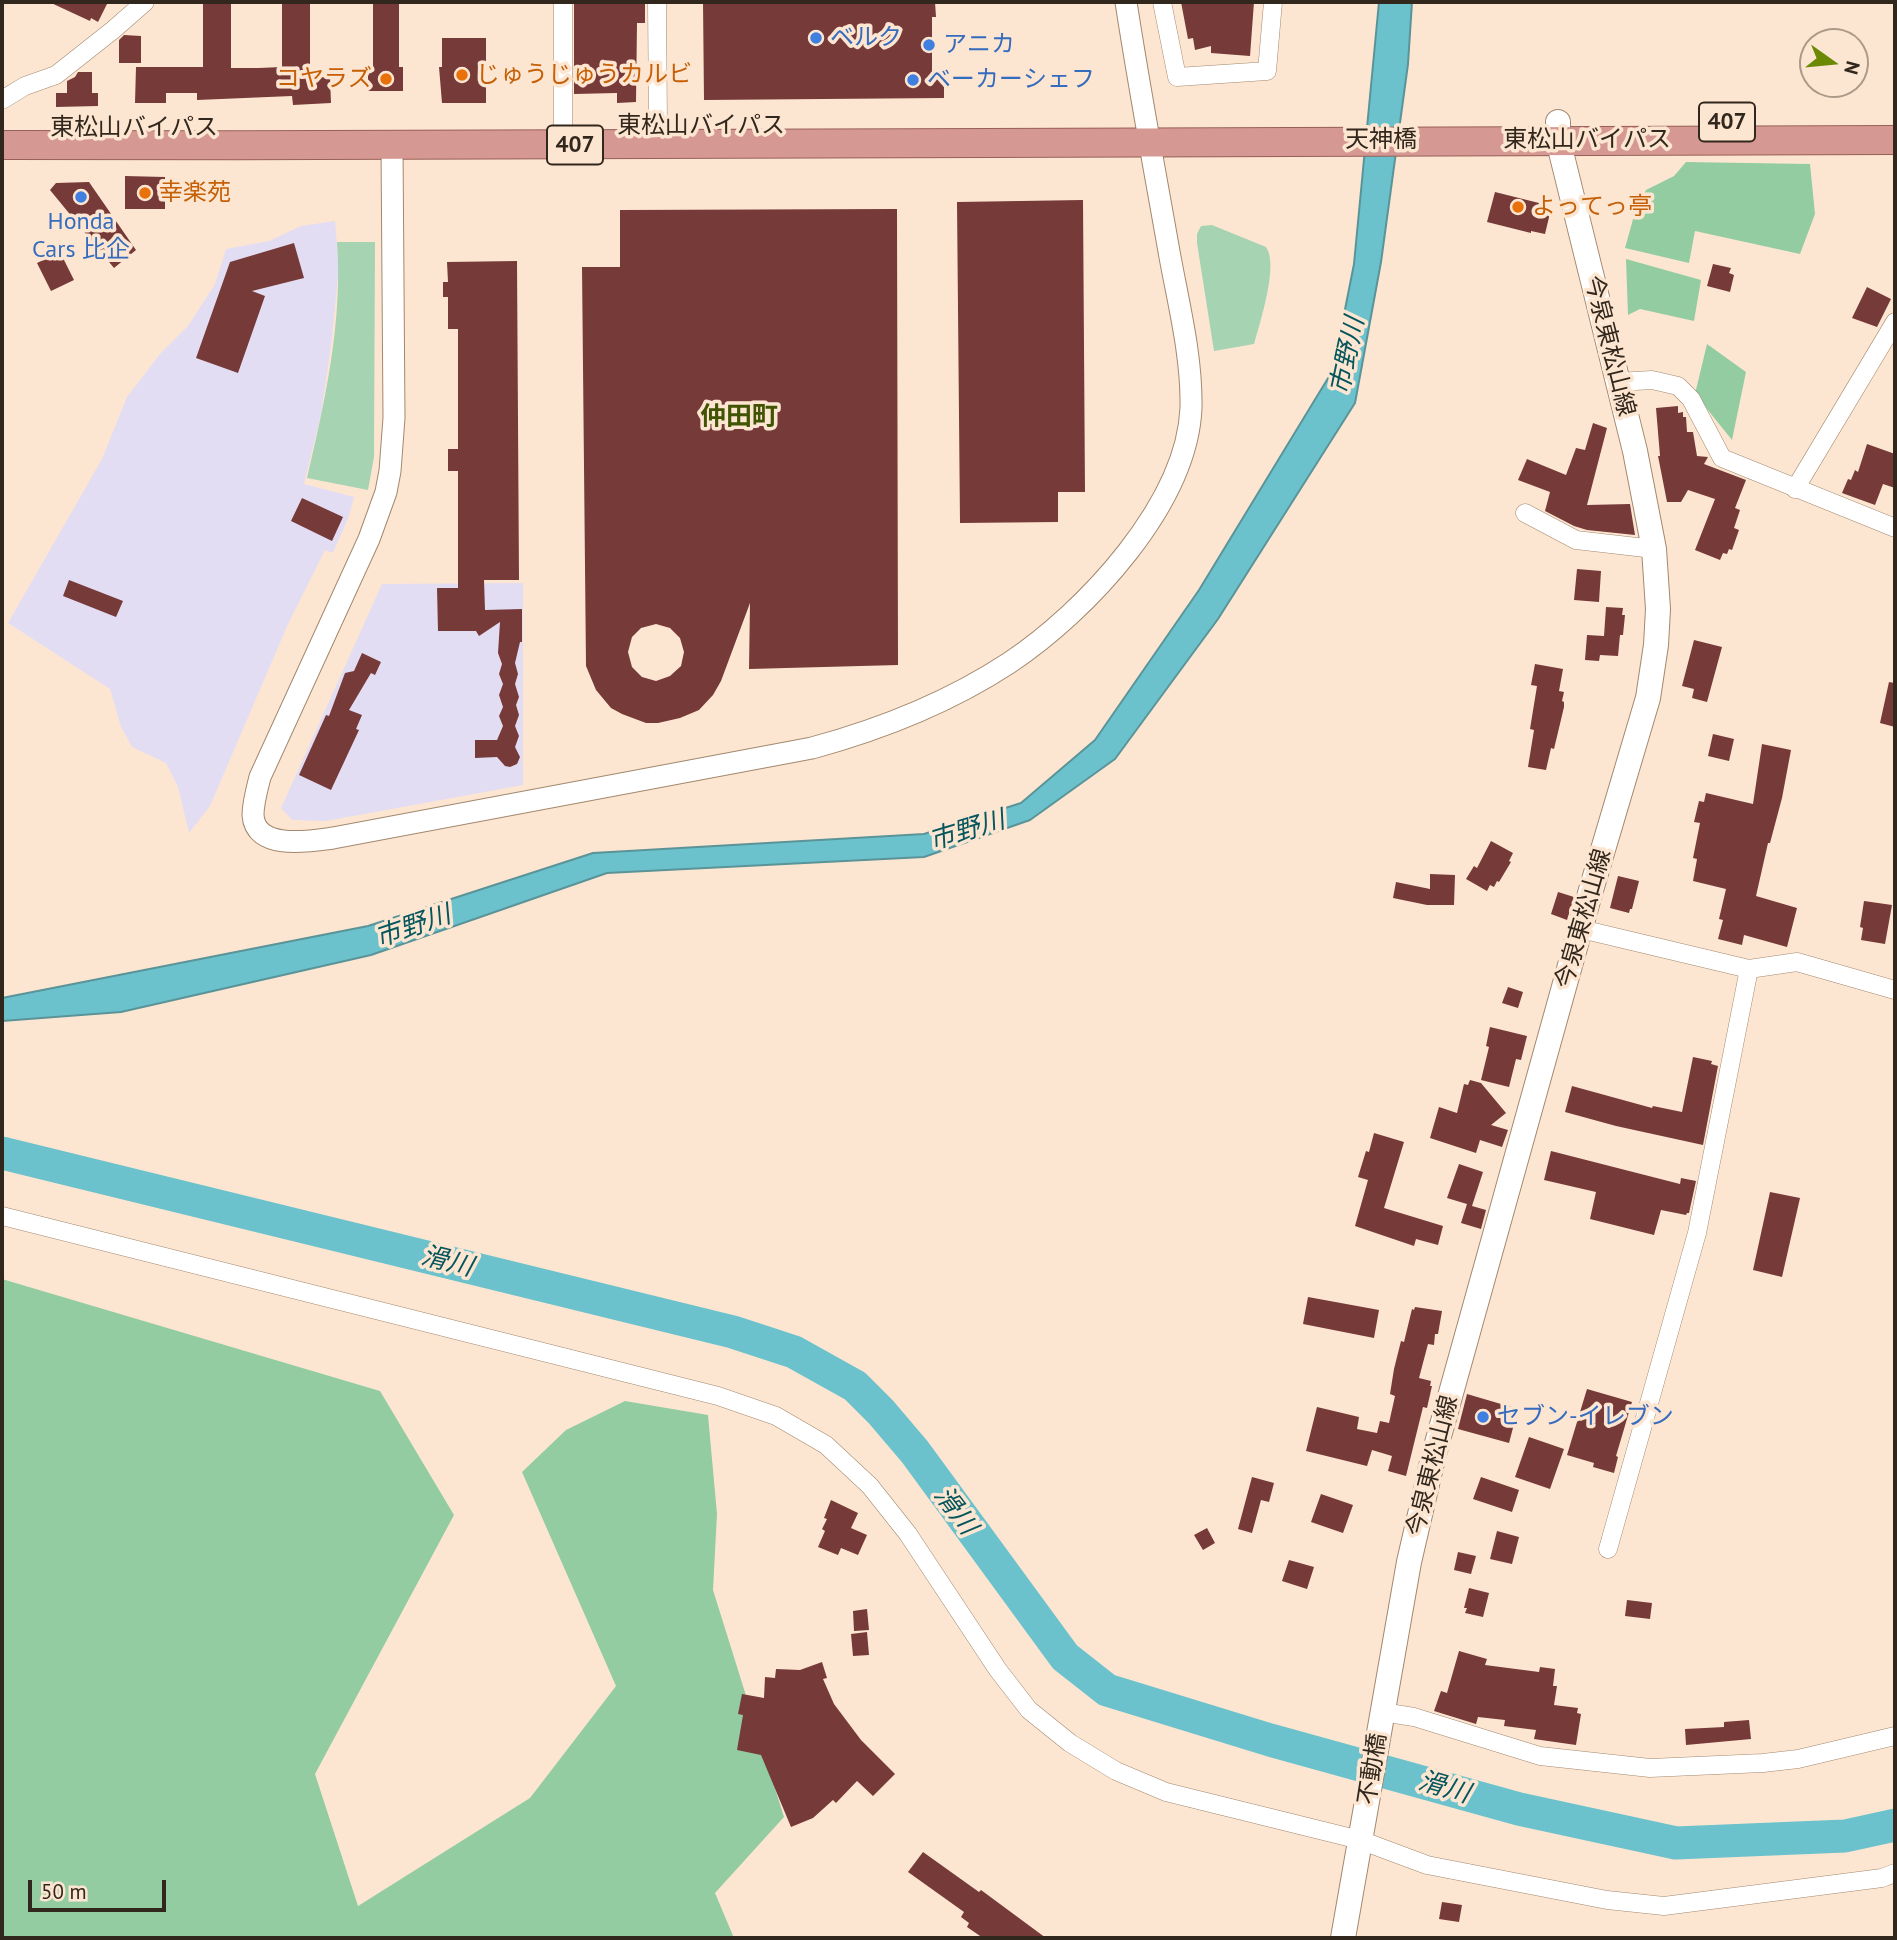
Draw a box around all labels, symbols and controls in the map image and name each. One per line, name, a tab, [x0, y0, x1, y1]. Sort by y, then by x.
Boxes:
place label: ベルク	[830, 24, 902, 52]
north arrow	[1799, 28, 1869, 98]
marker: ベルク	[808, 30, 824, 46]
place label: アニカ	[943, 31, 1015, 59]
marker: アニカ	[921, 37, 937, 53]
text: N	[1839, 59, 1866, 77]
place label: じゅうじゅうカルビ	[476, 61, 692, 89]
place label: コヤラズ	[276, 65, 372, 93]
place label: ベーカーシェフ	[927, 66, 1095, 94]
marker: じゅうじゅうカルビ	[454, 67, 470, 83]
marker: コヤラズ	[378, 71, 394, 87]
marker: ベーカーシェフ	[905, 72, 921, 88]
road number: 407	[1699, 102, 1755, 141]
street label: 東松山バイパス	[617, 112, 785, 140]
street label: 東松山バイパス	[50, 114, 218, 142]
road number: 407	[547, 126, 603, 164]
street label: 天神橋	[1345, 126, 1417, 154]
street label: 東松山バイパス	[1503, 126, 1671, 154]
place label: 幸楽苑	[159, 179, 231, 207]
marker: 幸楽苑	[137, 185, 153, 201]
marker: Honda Cars 比企	[73, 189, 89, 205]
place label: よってっ亭	[1532, 193, 1652, 221]
marker: よってっ亭	[1510, 199, 1526, 215]
place label: Honda Cars 比企	[32, 208, 130, 264]
street label: 今泉東松山線	[1578, 273, 1640, 419]
water label: 市野川	[1325, 315, 1371, 397]
district label: 仲田町	[700, 402, 778, 434]
water label: 市野川	[925, 805, 1009, 857]
street label: 今泉東松山線	[1550, 846, 1618, 992]
water label: 市野川	[371, 900, 455, 954]
water label: 滑川	[418, 1241, 476, 1283]
street label: 今泉東松山線	[1402, 1393, 1464, 1539]
place label: セブン-イレブン	[1497, 1403, 1674, 1431]
marker: セブン-イレブン	[1475, 1409, 1491, 1425]
water label: 滑川	[927, 1481, 983, 1541]
street label: 不動橋	[1353, 1731, 1393, 1807]
water label: 滑川	[1415, 1766, 1473, 1810]
scale bar	[32, 1867, 170, 1911]
text: 50 m	[41, 1878, 87, 1905]

